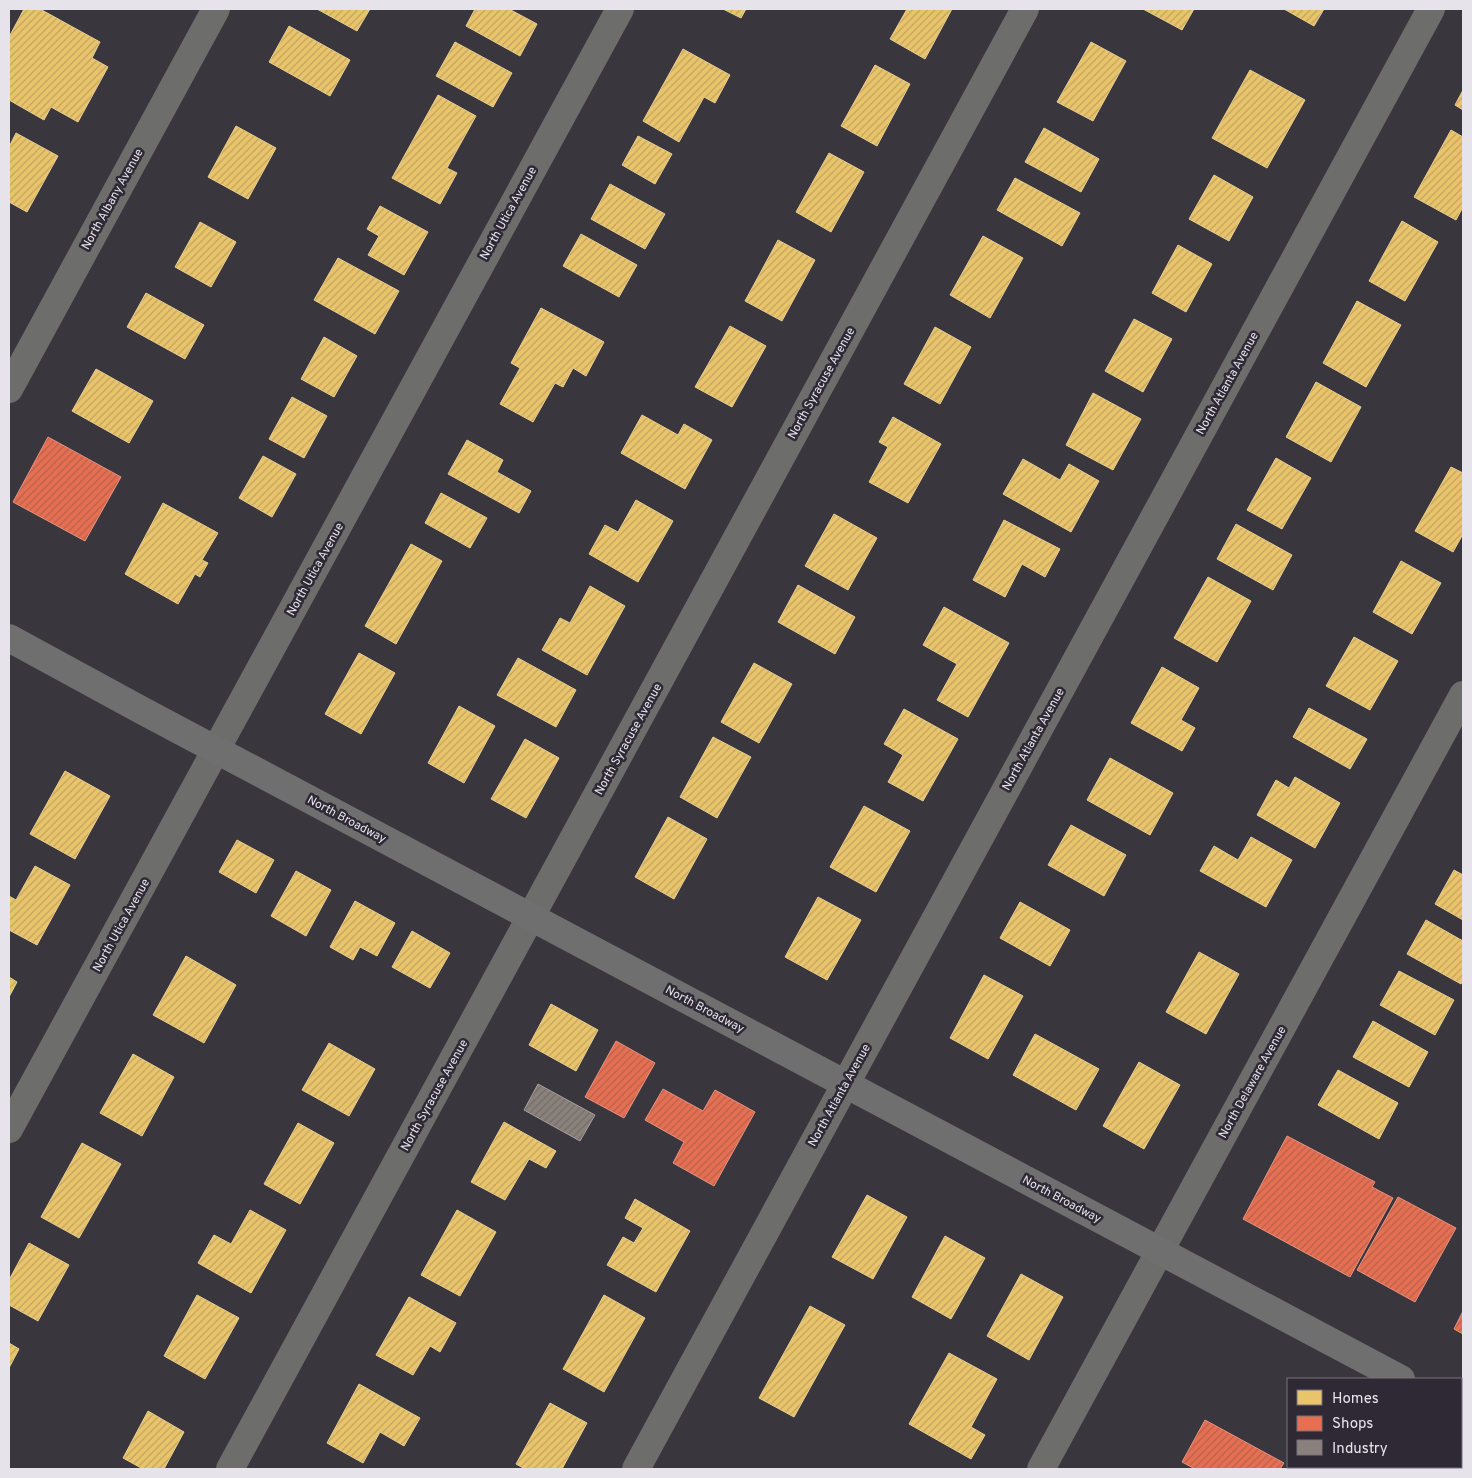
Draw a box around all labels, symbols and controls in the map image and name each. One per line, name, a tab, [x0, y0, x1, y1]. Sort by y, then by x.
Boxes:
street label: North Albany Avenue	[78, 146, 147, 253]
street label: North Utica Avenue	[477, 164, 541, 263]
street label: North Syracuse Avenue	[785, 325, 859, 442]
street label: North Atlanta Avenue	[1193, 329, 1263, 438]
street label: North Utica Avenue	[284, 520, 348, 619]
street label: North Syracuse Avenue	[592, 681, 666, 798]
street label: North Atlanta Avenue	[999, 685, 1069, 794]
street label: North Broadway	[304, 792, 389, 847]
street label: North Utica Avenue	[90, 876, 154, 975]
street label: North Broadway	[662, 982, 747, 1037]
street label: North Delaware Avenue	[1215, 1024, 1290, 1141]
street label: North Syracuse Avenue	[398, 1037, 472, 1154]
street label: North Atlanta Avenue	[805, 1041, 875, 1150]
street label: North Broadway	[1019, 1172, 1104, 1227]
legend	[1287, 1378, 1462, 1468]
text: Homes	[1332, 1390, 1379, 1409]
text: Shops	[1332, 1415, 1373, 1434]
text: Industry	[1332, 1440, 1388, 1459]

